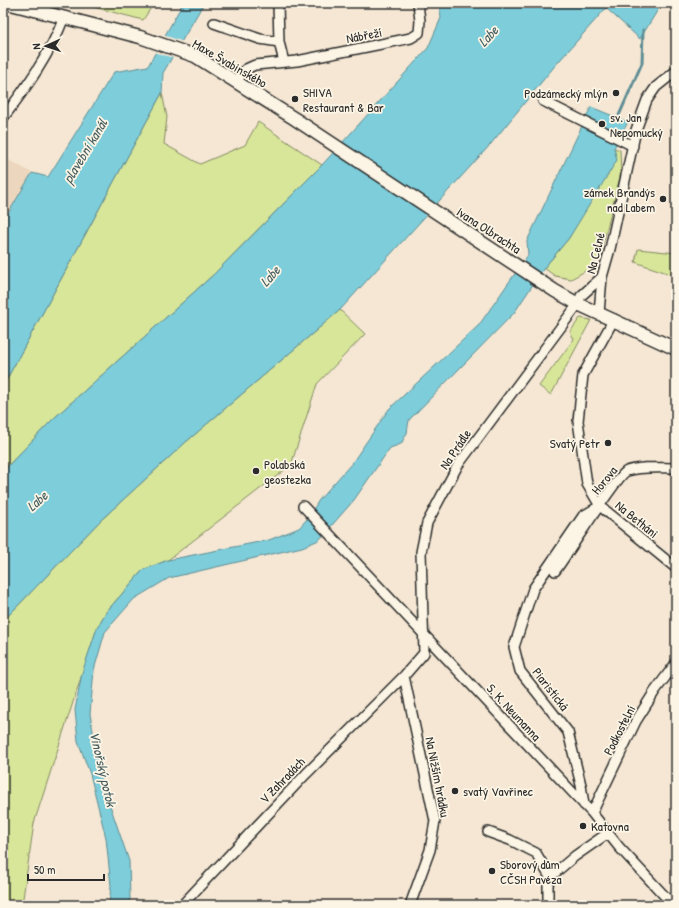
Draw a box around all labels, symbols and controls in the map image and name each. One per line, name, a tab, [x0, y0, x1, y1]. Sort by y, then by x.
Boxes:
water label: Labe	[473, 20, 503, 50]
street label: Nábřeží	[345, 23, 383, 47]
north arrow	[26, 26, 66, 66]
street label: Maxe Švabinského	[189, 34, 271, 92]
text: N	[29, 43, 43, 50]
place label: SHIVA Restaurant & Bar	[303, 83, 384, 116]
place label: Podzámecký mlýn	[524, 84, 608, 102]
marker: Podzámecký mlýn	[611, 88, 621, 98]
marker: SHIVA Restaurant & Bar	[290, 94, 300, 104]
place label: sv. Jan Nepomucký	[610, 108, 663, 141]
water label: plavební kanál	[57, 114, 113, 188]
marker: sv. Jan Nepomucký	[597, 119, 607, 129]
place label: zámek Brandýs nad Labem	[584, 183, 655, 216]
marker: zámek Brandýs nad Labem	[658, 194, 668, 204]
street label: Ivana Olbrachta	[453, 202, 525, 258]
street label: Na Celné	[581, 231, 609, 275]
water label: Labe	[255, 260, 285, 290]
street label: Na Prádle	[435, 425, 475, 473]
place label: Svatý Petr	[550, 434, 600, 452]
marker: Svatý Petr	[603, 438, 613, 448]
place label: Polabská geostezka	[264, 455, 311, 488]
street label: Horova	[587, 462, 621, 498]
marker: Polabská geostezka	[251, 466, 261, 476]
water label: Labe	[22, 485, 52, 515]
street label: Na Betháni	[612, 496, 662, 542]
street label: Piaristická	[528, 664, 574, 714]
street label: S. K. Neumanna	[483, 679, 545, 745]
street label: Podkostelní	[599, 702, 639, 758]
water label: Vinořský potok	[85, 729, 122, 810]
street label: Na Nižším hrádku	[421, 735, 455, 819]
street label: V Zahradách	[255, 752, 309, 807]
place label: svatý Vavřinec	[463, 782, 533, 800]
marker: svatý Vavřinec	[450, 786, 460, 796]
place label: Katovna	[591, 817, 629, 835]
marker: Katovna	[578, 821, 588, 831]
place label: Sborový dům CČSH Pavéza	[500, 855, 562, 888]
scale bar	[28, 856, 104, 882]
text: 50 m	[34, 861, 55, 878]
marker: Sborový dům CČSH Pavéza	[487, 866, 497, 876]

